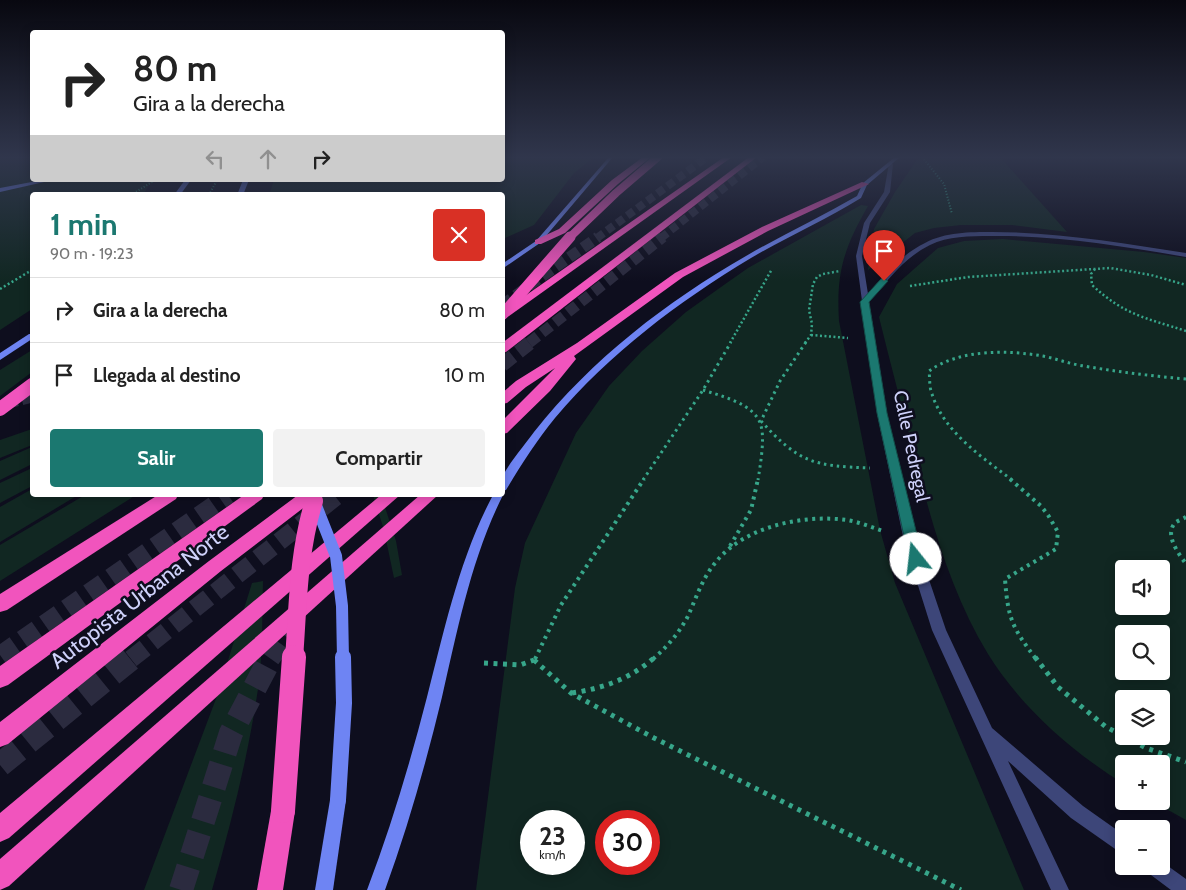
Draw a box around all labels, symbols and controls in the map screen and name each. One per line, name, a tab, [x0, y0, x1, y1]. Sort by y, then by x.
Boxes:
text: 80 m	[133, 47, 217, 90]
icon: right	[50, 50, 115, 115]
text: Gira a la derecha	[133, 90, 285, 117]
icon: left	[201, 145, 229, 173]
icon: ahead	[254, 145, 282, 173]
icon: right	[307, 145, 335, 173]
text: 1 min	[50, 206, 118, 243]
button: close	[433, 209, 485, 261]
pin	[863, 230, 905, 281]
icon: arrive	[870, 237, 898, 265]
text: 90 m · 19:23	[50, 244, 134, 263]
icon: right	[50, 296, 78, 324]
text: Gira a la derecha	[93, 299, 228, 322]
text: 80 m	[439, 299, 485, 322]
icon: arrive	[50, 361, 78, 389]
text: Llegada al destino	[93, 364, 240, 387]
text: 10 m	[445, 364, 485, 387]
street label: Calle Pedregal	[888, 388, 935, 504]
button: Salir	[50, 429, 263, 487]
button: Compartir	[273, 429, 485, 487]
street label: Autopista Urbana Norte	[45, 518, 234, 674]
position arrow	[889, 532, 941, 584]
map controls	[1115, 560, 1170, 875]
button: sound	[1115, 560, 1170, 615]
button: search	[1115, 625, 1170, 680]
button: layers	[1115, 690, 1170, 745]
button: +	[1115, 755, 1170, 810]
speed limit sign: 30	[595, 810, 660, 875]
button: −	[1115, 820, 1170, 875]
text: 23	[539, 821, 566, 851]
text: km/h	[539, 847, 566, 862]

